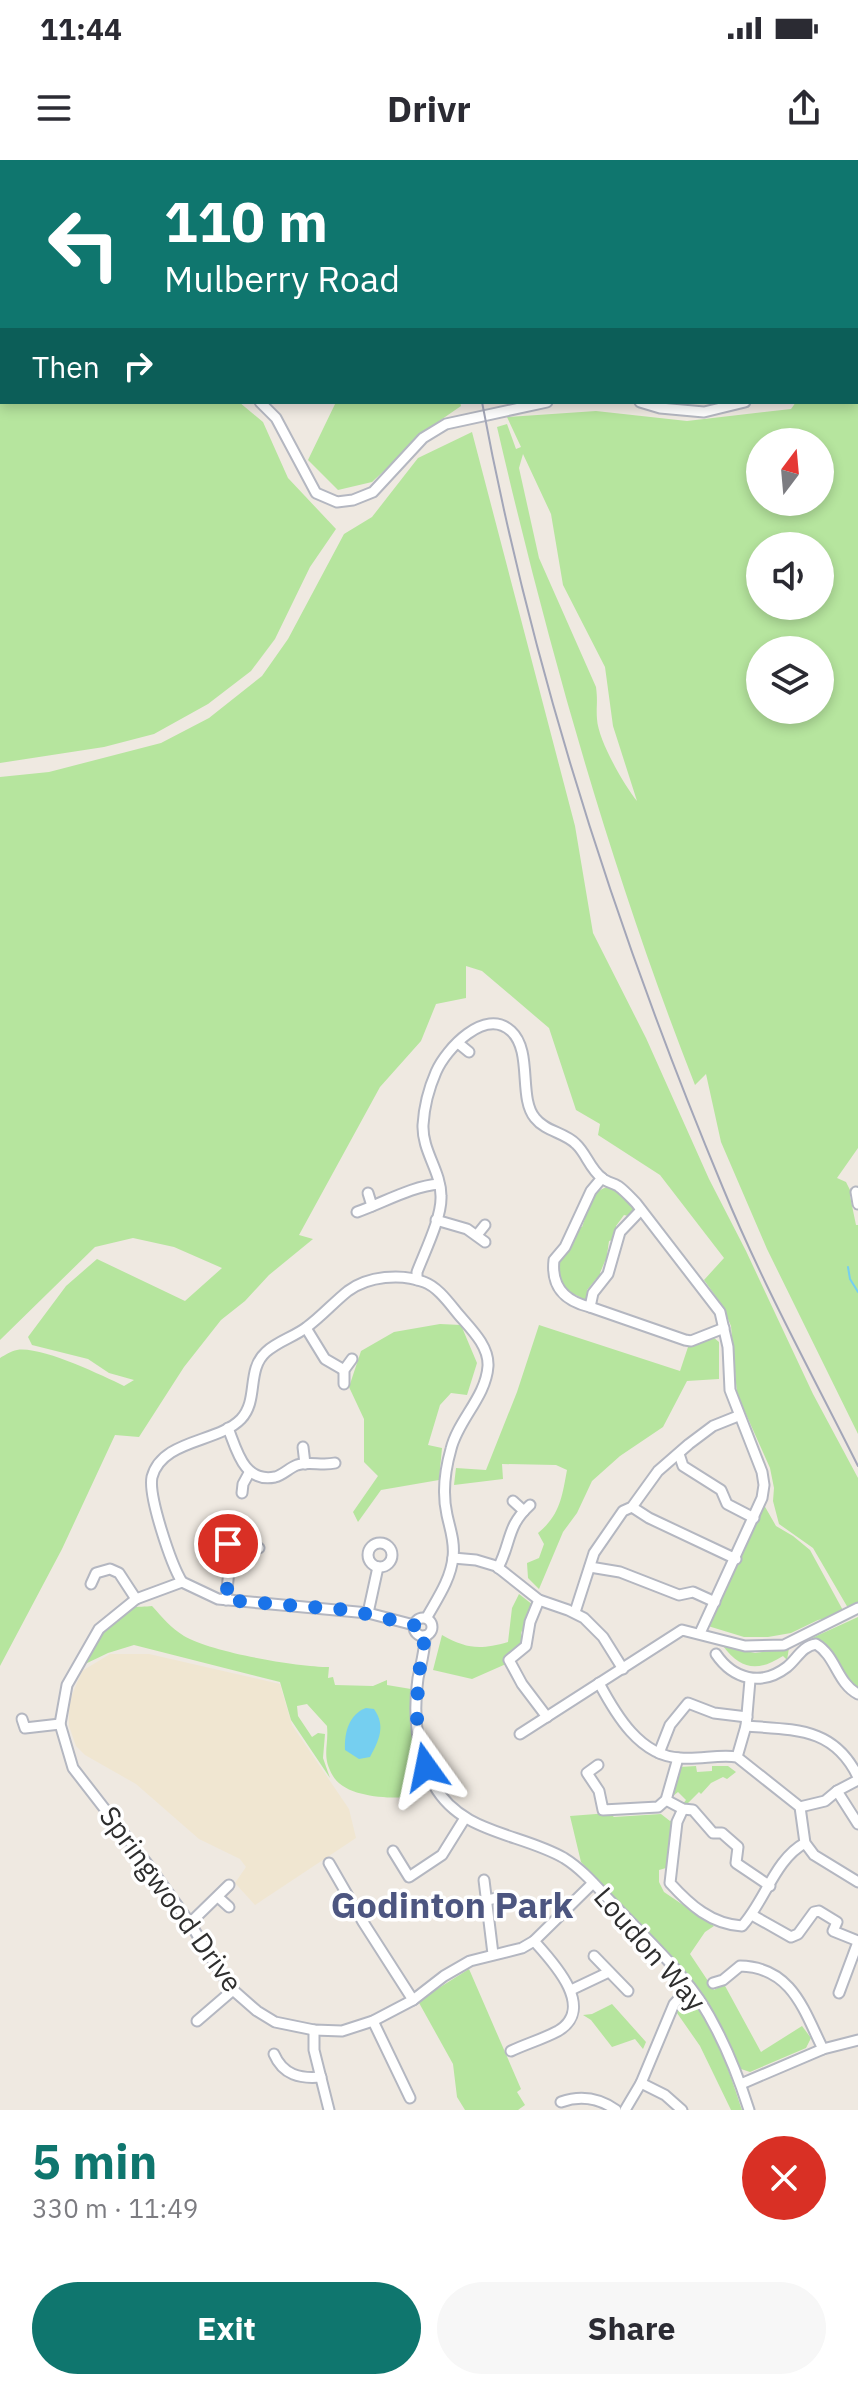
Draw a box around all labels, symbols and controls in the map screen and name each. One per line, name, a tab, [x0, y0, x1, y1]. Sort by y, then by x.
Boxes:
text: 11:44	[40, 9, 122, 48]
text: Drivr	[387, 85, 471, 132]
icon: menu	[32, 86, 76, 130]
icon: share	[782, 86, 826, 130]
text: 110 m	[164, 185, 328, 257]
icon: left	[32, 192, 136, 296]
text: Mulberry Road	[164, 255, 400, 302]
icon: right	[116, 344, 160, 388]
text: Then	[32, 347, 100, 386]
north arrow	[746, 428, 834, 516]
map controls	[746, 428, 834, 724]
button: sound	[746, 532, 834, 620]
button: layers	[746, 636, 834, 724]
pin	[194, 1510, 262, 1578]
icon: arrive	[206, 1522, 250, 1566]
position arrow	[384, 1725, 468, 1809]
street label: Springwood Drive	[91, 1798, 251, 1999]
street label: Loudon Way	[586, 1879, 715, 2019]
district label: Godinton Park	[331, 1881, 574, 1928]
text: 5 min	[32, 2130, 157, 2192]
button: close	[742, 2136, 826, 2220]
text: 330 m · 11:49	[32, 2191, 198, 2225]
button: Exit	[32, 2282, 421, 2374]
button: Share	[437, 2282, 826, 2374]

